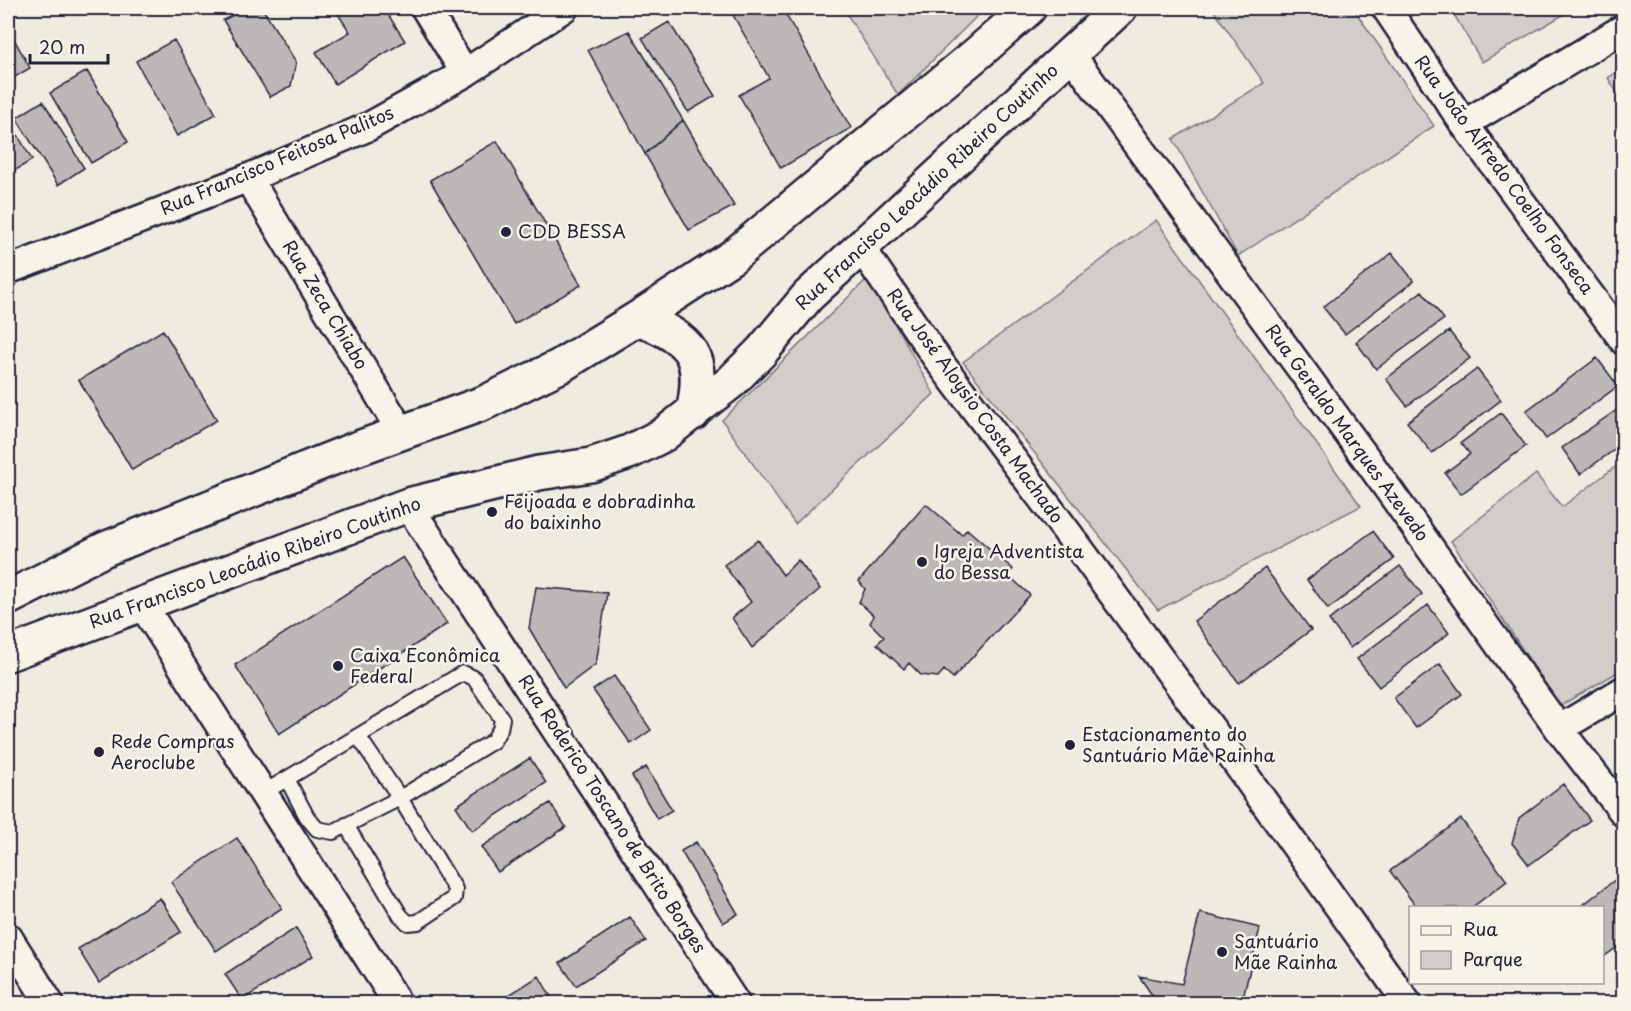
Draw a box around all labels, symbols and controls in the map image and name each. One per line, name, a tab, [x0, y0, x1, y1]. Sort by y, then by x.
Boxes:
scale bar	[30, 27, 108, 65]
text: 20 m	[39, 33, 85, 60]
street label: Rua João Alfredo Coelho Fonseca	[1409, 49, 1602, 300]
street label: Rua Francisco Leocádio Ribeiro Coutinho	[788, 56, 1064, 315]
street label: Rua Francisco Feitosa Palitos	[155, 98, 397, 221]
place label: CDD BESSA	[518, 217, 626, 244]
marker: CDD BESSA	[499, 225, 513, 239]
street label: Rua Zeca Chiabo	[277, 234, 376, 374]
street label: Rua José Aloysio Costa Machado	[881, 282, 1071, 528]
street label: Rua Geraldo Marques Azevedo	[1260, 318, 1436, 546]
place label: Feijoada e dobradinha do baixinho	[504, 487, 696, 535]
street label: Rua Francisco Leocádio Ribeiro Coutinho	[85, 489, 424, 634]
marker: Feijoada e dobradinha do baixinho	[485, 505, 499, 519]
place label: Igreja Adventista do Bessa	[934, 537, 1084, 585]
marker: Igreja Adventista do Bessa	[915, 555, 929, 569]
place label: Caixa Econômica Federal	[350, 641, 501, 689]
marker: Caixa Econômica Federal	[331, 659, 345, 673]
street label: Rua Roderico Toscano de Brito Borges	[513, 669, 714, 958]
place label: Estacionamento do Santuário Mãe Rainha	[1082, 720, 1275, 768]
place label: Rede Compras Aeroclube	[111, 727, 235, 775]
marker: Estacionamento do Santuário Mãe Rainha	[1063, 738, 1077, 752]
marker: Rede Compras Aeroclube	[92, 745, 106, 759]
legend	[1409, 906, 1604, 984]
text: Rua	[1463, 915, 1498, 942]
place label: Santuário Mãe Rainha	[1234, 927, 1338, 975]
marker: Santuário Mãe Rainha	[1215, 945, 1229, 959]
text: Parque	[1463, 945, 1523, 972]

